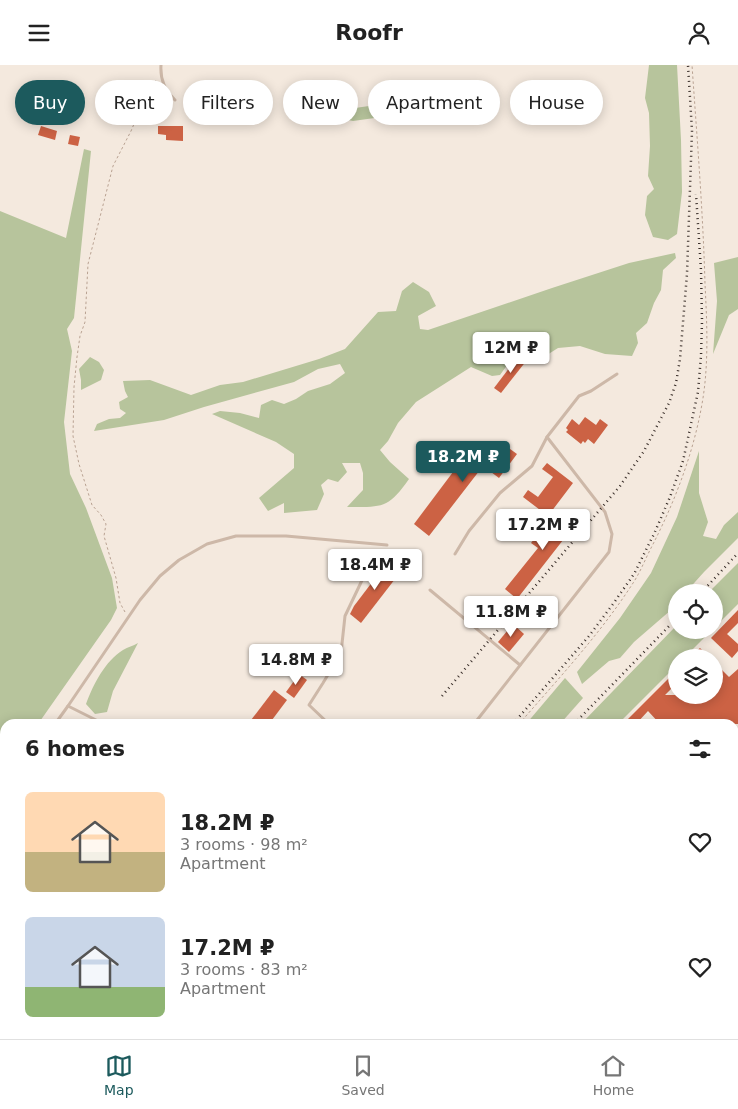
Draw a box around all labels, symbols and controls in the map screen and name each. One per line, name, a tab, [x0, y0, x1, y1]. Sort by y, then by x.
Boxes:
icon: menu	[25, 19, 53, 47]
icon: person	[685, 19, 713, 47]
text: Roofr	[335, 20, 403, 45]
chip: Buy	[15, 80, 85, 125]
chip: Rent	[95, 80, 173, 125]
chip: Filters	[183, 80, 273, 125]
chip: New	[283, 80, 358, 125]
chip: Apartment	[368, 80, 500, 125]
chip: House	[510, 80, 603, 125]
pin: 12M ₽	[476, 331, 546, 374]
text: 12M ₽	[484, 338, 538, 357]
pin: 18.2M ₽	[417, 441, 509, 483]
text: 18.2M ₽	[427, 447, 499, 466]
pin: 17.2M ₽	[497, 509, 589, 551]
text: 17.2M ₽	[507, 515, 579, 534]
pin: 18.4M ₽	[329, 549, 421, 591]
text: 18.4M ₽	[339, 555, 411, 574]
map controls	[668, 584, 723, 704]
button: locate	[668, 584, 723, 639]
pin: 11.8M ₽	[465, 595, 557, 638]
text: 11.8M ₽	[475, 602, 547, 621]
pin: 14.8M ₽	[250, 643, 342, 686]
button: layers	[668, 649, 723, 704]
text: 14.8M ₽	[260, 650, 332, 669]
icon: filters	[686, 735, 714, 763]
text: 6 homes	[25, 737, 125, 761]
text: 18.2M ₽	[180, 811, 275, 835]
icon: home	[65, 812, 125, 872]
icon: heart	[686, 828, 714, 856]
text: 3 rooms · 98 m²	[180, 835, 308, 854]
text: Apartment	[180, 854, 266, 873]
text: 17.2M ₽	[180, 936, 275, 960]
icon: home	[65, 937, 125, 997]
icon: heart	[686, 953, 714, 981]
text: 3 rooms · 83 m²	[180, 960, 308, 979]
text: Apartment	[180, 979, 266, 998]
tab: Map	[104, 1052, 134, 1098]
tab: Saved	[341, 1052, 385, 1098]
tab: Home	[593, 1052, 634, 1098]

